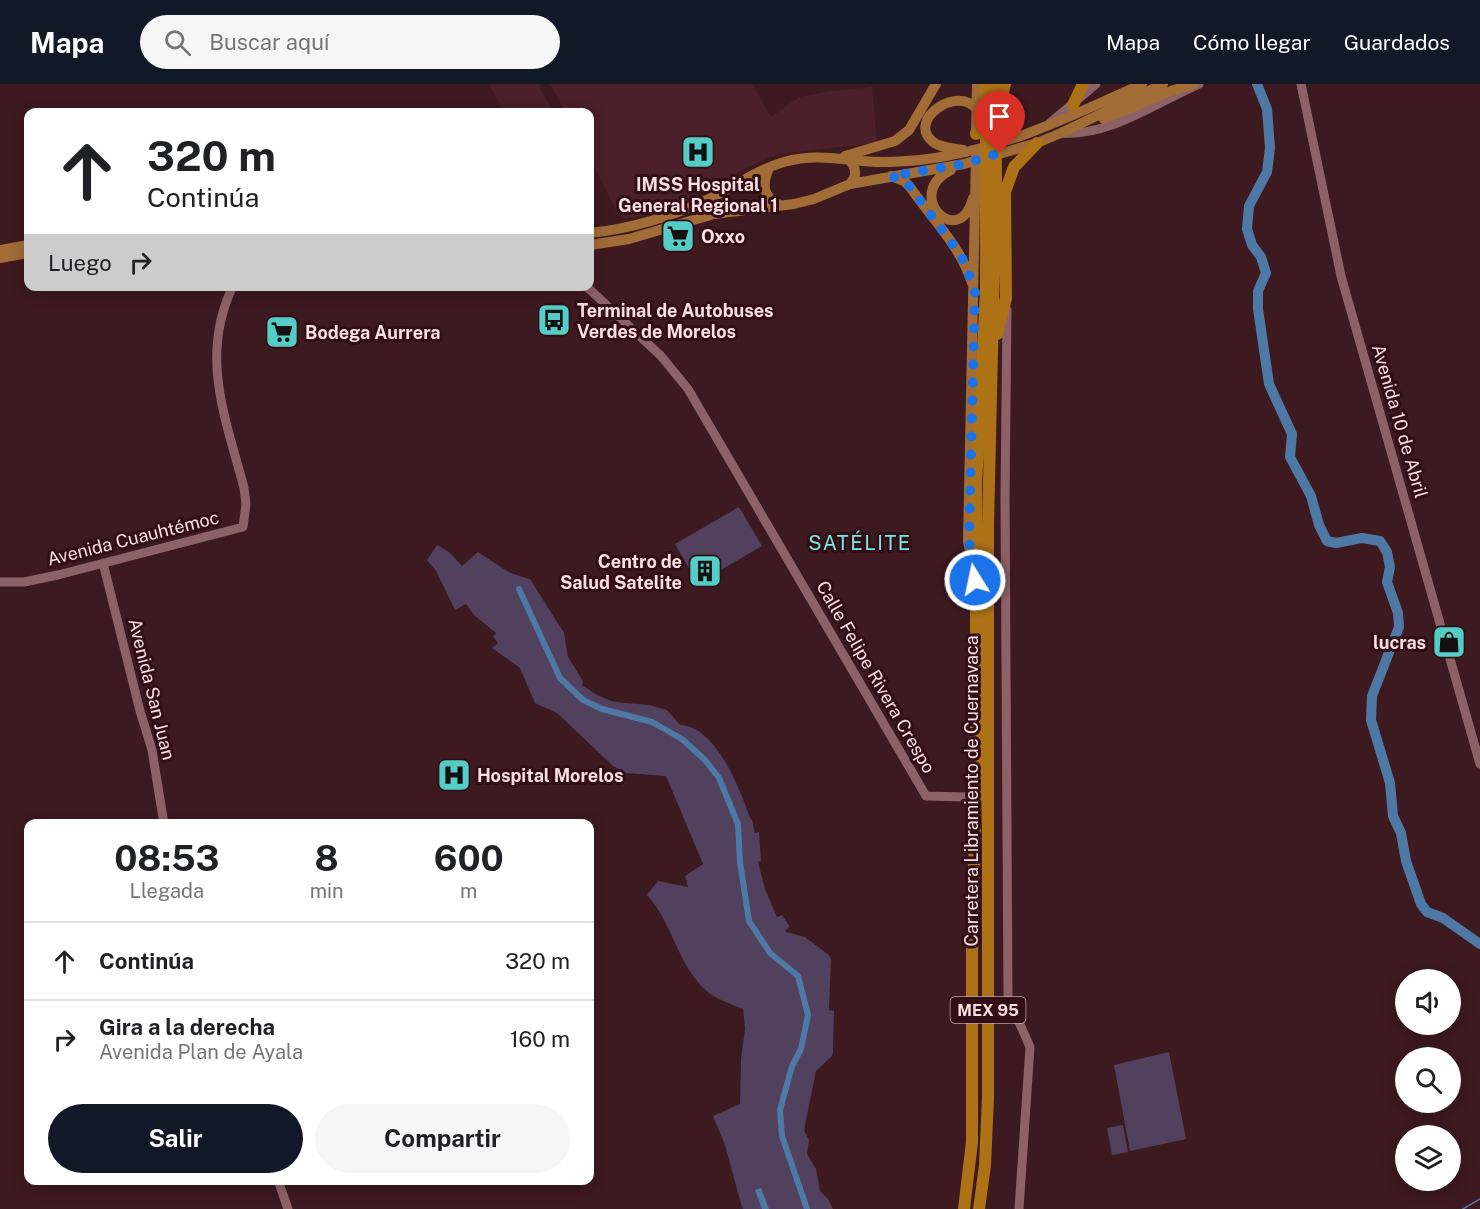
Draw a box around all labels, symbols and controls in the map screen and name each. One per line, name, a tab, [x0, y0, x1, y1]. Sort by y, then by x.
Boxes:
search box	[140, 15, 560, 69]
text: Mapa	[30, 26, 104, 59]
icon: search	[161, 26, 194, 59]
text: Buscar aquí	[209, 29, 329, 55]
text: Mapa	[1106, 30, 1160, 55]
text: Cómo llegar	[1193, 30, 1311, 55]
text: Guardados	[1344, 30, 1450, 55]
pin	[974, 91, 1025, 153]
icon: arrive	[983, 100, 1016, 133]
text: 320 m	[147, 131, 276, 180]
icon: ahead	[48, 132, 126, 210]
hospital icon: IMSS Hospital General Regional 1	[680, 134, 716, 170]
place label: IMSS Hospital General Regional 1	[618, 174, 778, 216]
text: Continúa	[147, 181, 259, 213]
supermarket icon: Oxxo	[660, 218, 696, 254]
place label: Oxxo	[701, 226, 745, 247]
icon: right	[124, 246, 157, 279]
text: Luego	[48, 250, 112, 276]
place label: Terminal de Autobuses Verdes de Morelos	[577, 300, 774, 342]
bus stop icon: Terminal de Autobuses Verdes de Morelos	[536, 302, 572, 338]
supermarket icon: Bodega Aurrera	[264, 314, 300, 350]
place label: Bodega Aurrera	[305, 322, 441, 343]
street label: Avenida 10 de Abril	[1368, 342, 1432, 500]
street label: Avenida Cuauhtémoc	[45, 506, 221, 570]
district label: SATÉLITE	[808, 530, 912, 555]
position arrow	[943, 548, 1007, 612]
place label: Centro de Salud Satelite	[560, 551, 682, 593]
building icon: Centro de Salud Satelite	[687, 553, 723, 589]
street label: Calle Felipe Rivera Crespo	[812, 577, 940, 777]
street label: Avenida San Juan	[124, 616, 180, 762]
shop icon: lucras	[1431, 624, 1467, 660]
place label: lucras	[1373, 632, 1426, 653]
street label: Carretera Libramiento de Cuernavaca	[961, 635, 982, 947]
hospital icon: Hospital Morelos	[436, 757, 472, 793]
place label: Hospital Morelos	[477, 765, 623, 786]
text: 08:53	[114, 837, 219, 879]
text: 8	[315, 837, 339, 879]
text: 600	[434, 837, 504, 879]
text: Llegada	[130, 879, 204, 903]
text: min	[310, 879, 344, 903]
text: m	[460, 879, 477, 903]
icon: ahead	[48, 945, 81, 978]
text: Continúa	[99, 948, 194, 974]
text: 320 m	[505, 948, 570, 974]
map controls	[1395, 969, 1461, 1191]
button: sound	[1395, 969, 1461, 1035]
road number: MEX 95	[950, 997, 1026, 1023]
text: Gira a la derecha	[99, 1014, 275, 1040]
icon: right	[48, 1023, 81, 1056]
text: 160 m	[510, 1026, 570, 1052]
text: Avenida Plan de Ayala	[99, 1040, 303, 1064]
button: search	[1395, 1047, 1461, 1113]
button: Salir	[48, 1104, 303, 1173]
button: Compartir	[315, 1104, 570, 1173]
button: layers	[1395, 1125, 1461, 1191]

